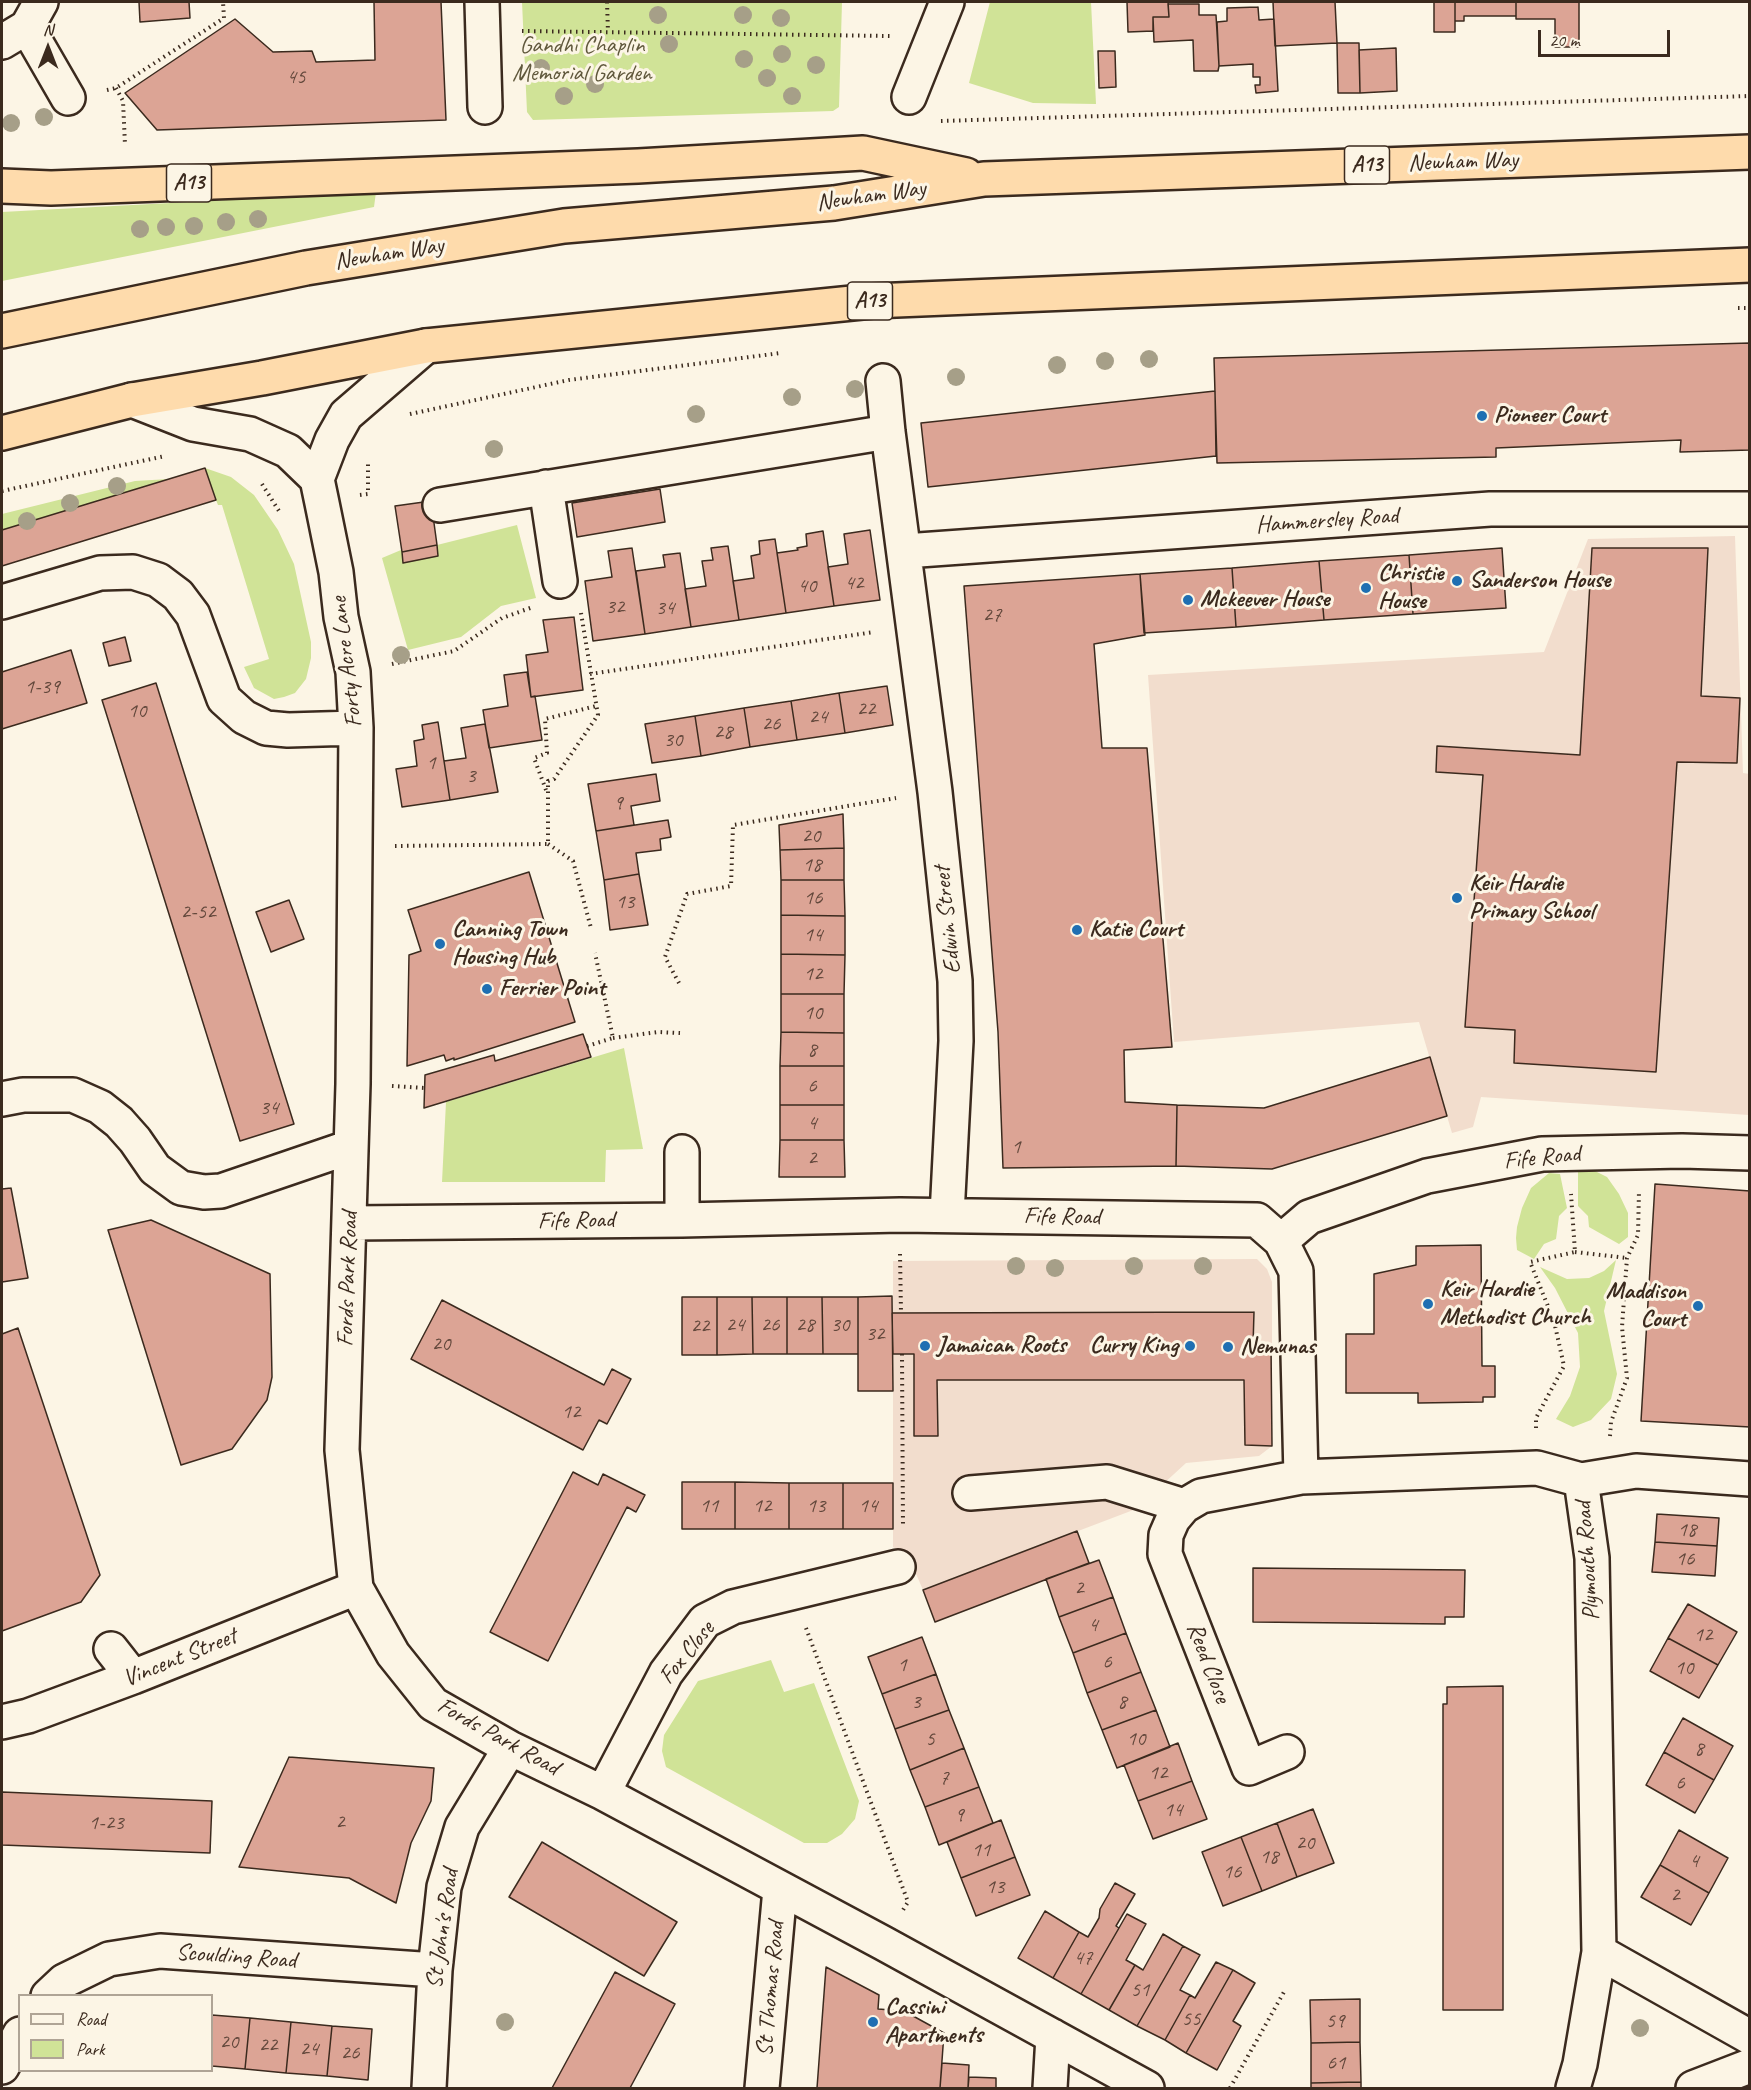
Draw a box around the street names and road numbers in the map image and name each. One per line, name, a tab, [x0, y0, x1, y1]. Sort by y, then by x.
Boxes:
road number: A13	[1344, 146, 1390, 184]
street label: Newham Way	[1407, 146, 1519, 178]
road number: A13	[166, 164, 212, 202]
street label: Newham Way	[814, 174, 928, 218]
street label: Newham Way	[332, 231, 446, 277]
road number: A13	[848, 282, 892, 320]
street label: Hammersley Road	[1255, 502, 1399, 540]
street label: Forty Acre Lane	[325, 595, 369, 729]
street label: Edwin Street	[928, 865, 968, 975]
street label: Fife Road	[1502, 1140, 1582, 1176]
street label: Fife Road	[1023, 1202, 1101, 1232]
street label: Fife Road	[537, 1206, 615, 1236]
street label: Fords Park Road	[331, 1211, 365, 1347]
street label: Plymouth Road	[1569, 1501, 1607, 1621]
street label: Fox Close	[653, 1616, 721, 1690]
street label: Reed Close	[1180, 1619, 1236, 1707]
street label: Vincent Street	[119, 1622, 241, 1694]
street label: Fords Park Road	[432, 1692, 564, 1782]
street label: St John's Road	[420, 1867, 466, 1991]
street label: St Thomas Road	[751, 1920, 791, 2058]
street label: Scoulding Road	[175, 1938, 297, 1976]

